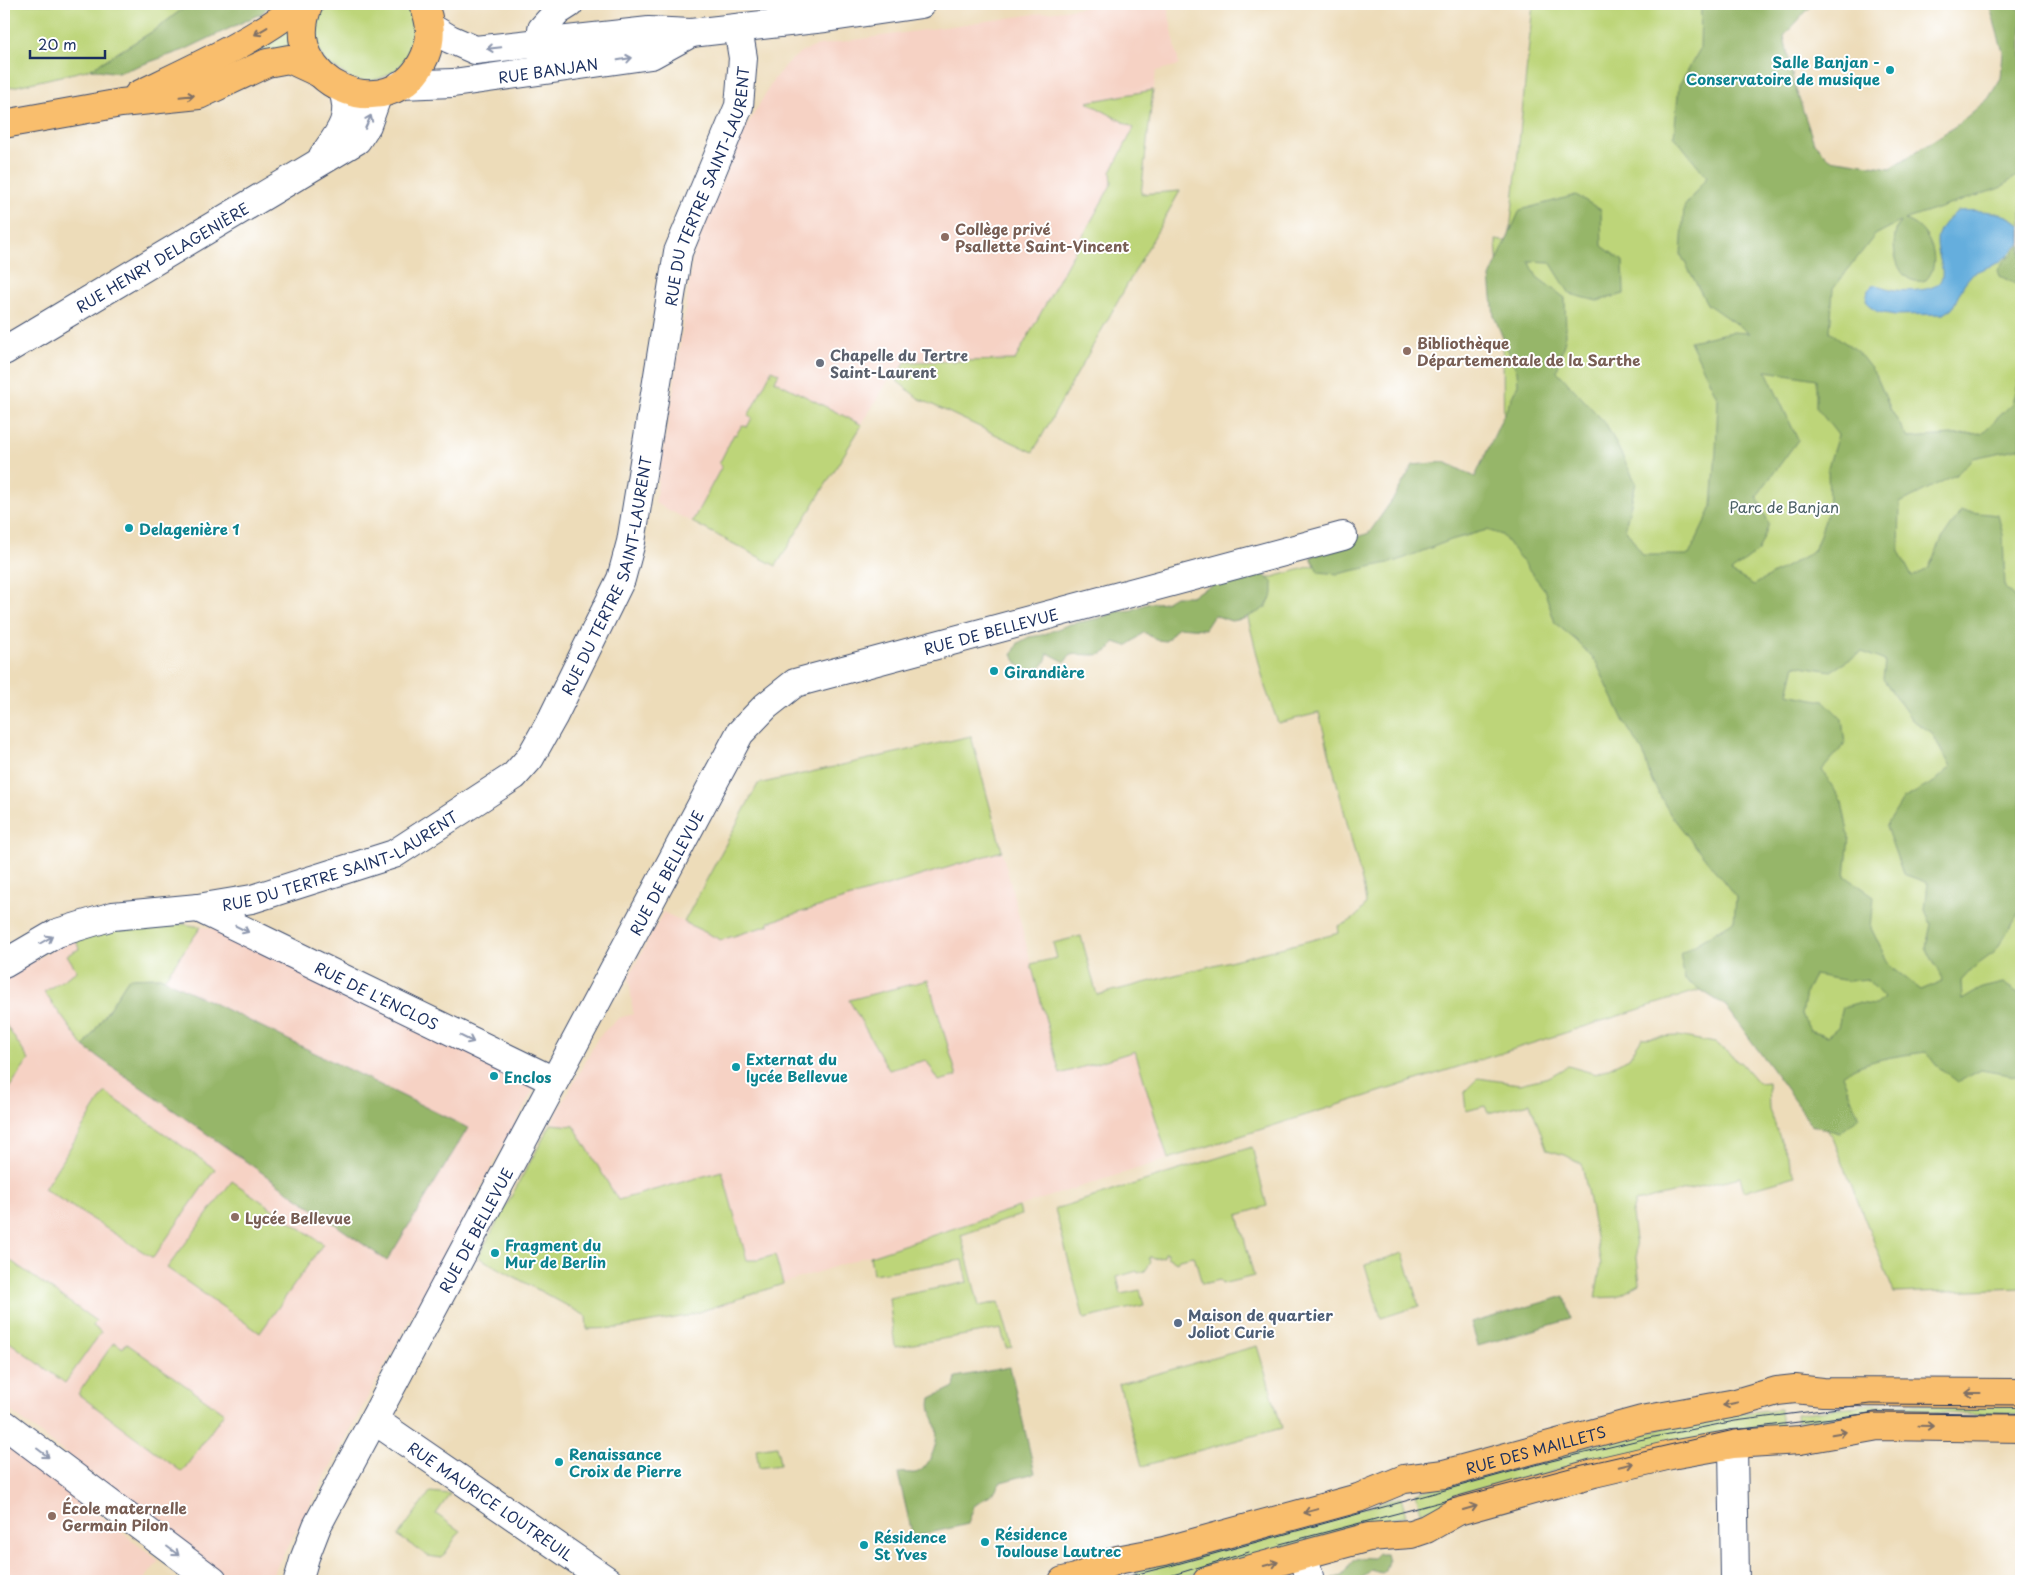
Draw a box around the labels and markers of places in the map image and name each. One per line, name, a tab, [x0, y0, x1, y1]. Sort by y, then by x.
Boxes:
place label: Salle Banjan - Conservatoire de musique	[1686, 50, 1880, 90]
marker: Salle Banjan - Conservatoire de musique	[1884, 64, 1896, 76]
place label: Collège privé Psallette Saint-Vincent	[955, 217, 1130, 257]
marker: Collège privé Psallette Saint-Vincent	[939, 231, 951, 243]
place label: Bibliothèque Départementale de la Sarthe	[1417, 331, 1640, 371]
place label: Chapelle du Tertre Saint-Laurent	[830, 343, 968, 383]
marker: Bibliothèque Départementale de la Sarthe	[1401, 345, 1413, 357]
marker: Chapelle du Tertre Saint-Laurent	[814, 357, 826, 369]
place label: Delagenière 1	[139, 517, 240, 540]
marker: Delagenière 1	[123, 522, 135, 534]
place label: Girandière	[1004, 660, 1085, 683]
marker: Girandière	[988, 665, 1000, 677]
place label: Externat du lycée Bellevue	[746, 1047, 848, 1087]
marker: Externat du lycée Bellevue	[730, 1061, 742, 1073]
place label: Enclos	[504, 1065, 551, 1088]
marker: Enclos	[488, 1070, 500, 1082]
place label: Lycée Bellevue	[245, 1206, 351, 1229]
marker: Lycée Bellevue	[229, 1211, 241, 1223]
place label: Fragment du Mur de Berlin	[505, 1233, 606, 1273]
marker: Fragment du Mur de Berlin	[489, 1247, 501, 1259]
place label: Maison de quartier Joliot Curie	[1188, 1303, 1333, 1343]
marker: Maison de quartier Joliot Curie	[1172, 1317, 1184, 1329]
place label: Renaissance Croix de Pierre	[569, 1442, 682, 1482]
marker: Renaissance Croix de Pierre	[553, 1456, 565, 1468]
place label: École maternelle Germain Pilon	[62, 1496, 187, 1536]
marker: École maternelle Germain Pilon	[46, 1510, 58, 1522]
place label: Résidence Toulouse Lautrec	[995, 1522, 1121, 1562]
place label: Résidence St Yves	[874, 1525, 946, 1565]
marker: Résidence Toulouse Lautrec	[979, 1536, 991, 1548]
marker: Résidence St Yves	[858, 1539, 870, 1551]

